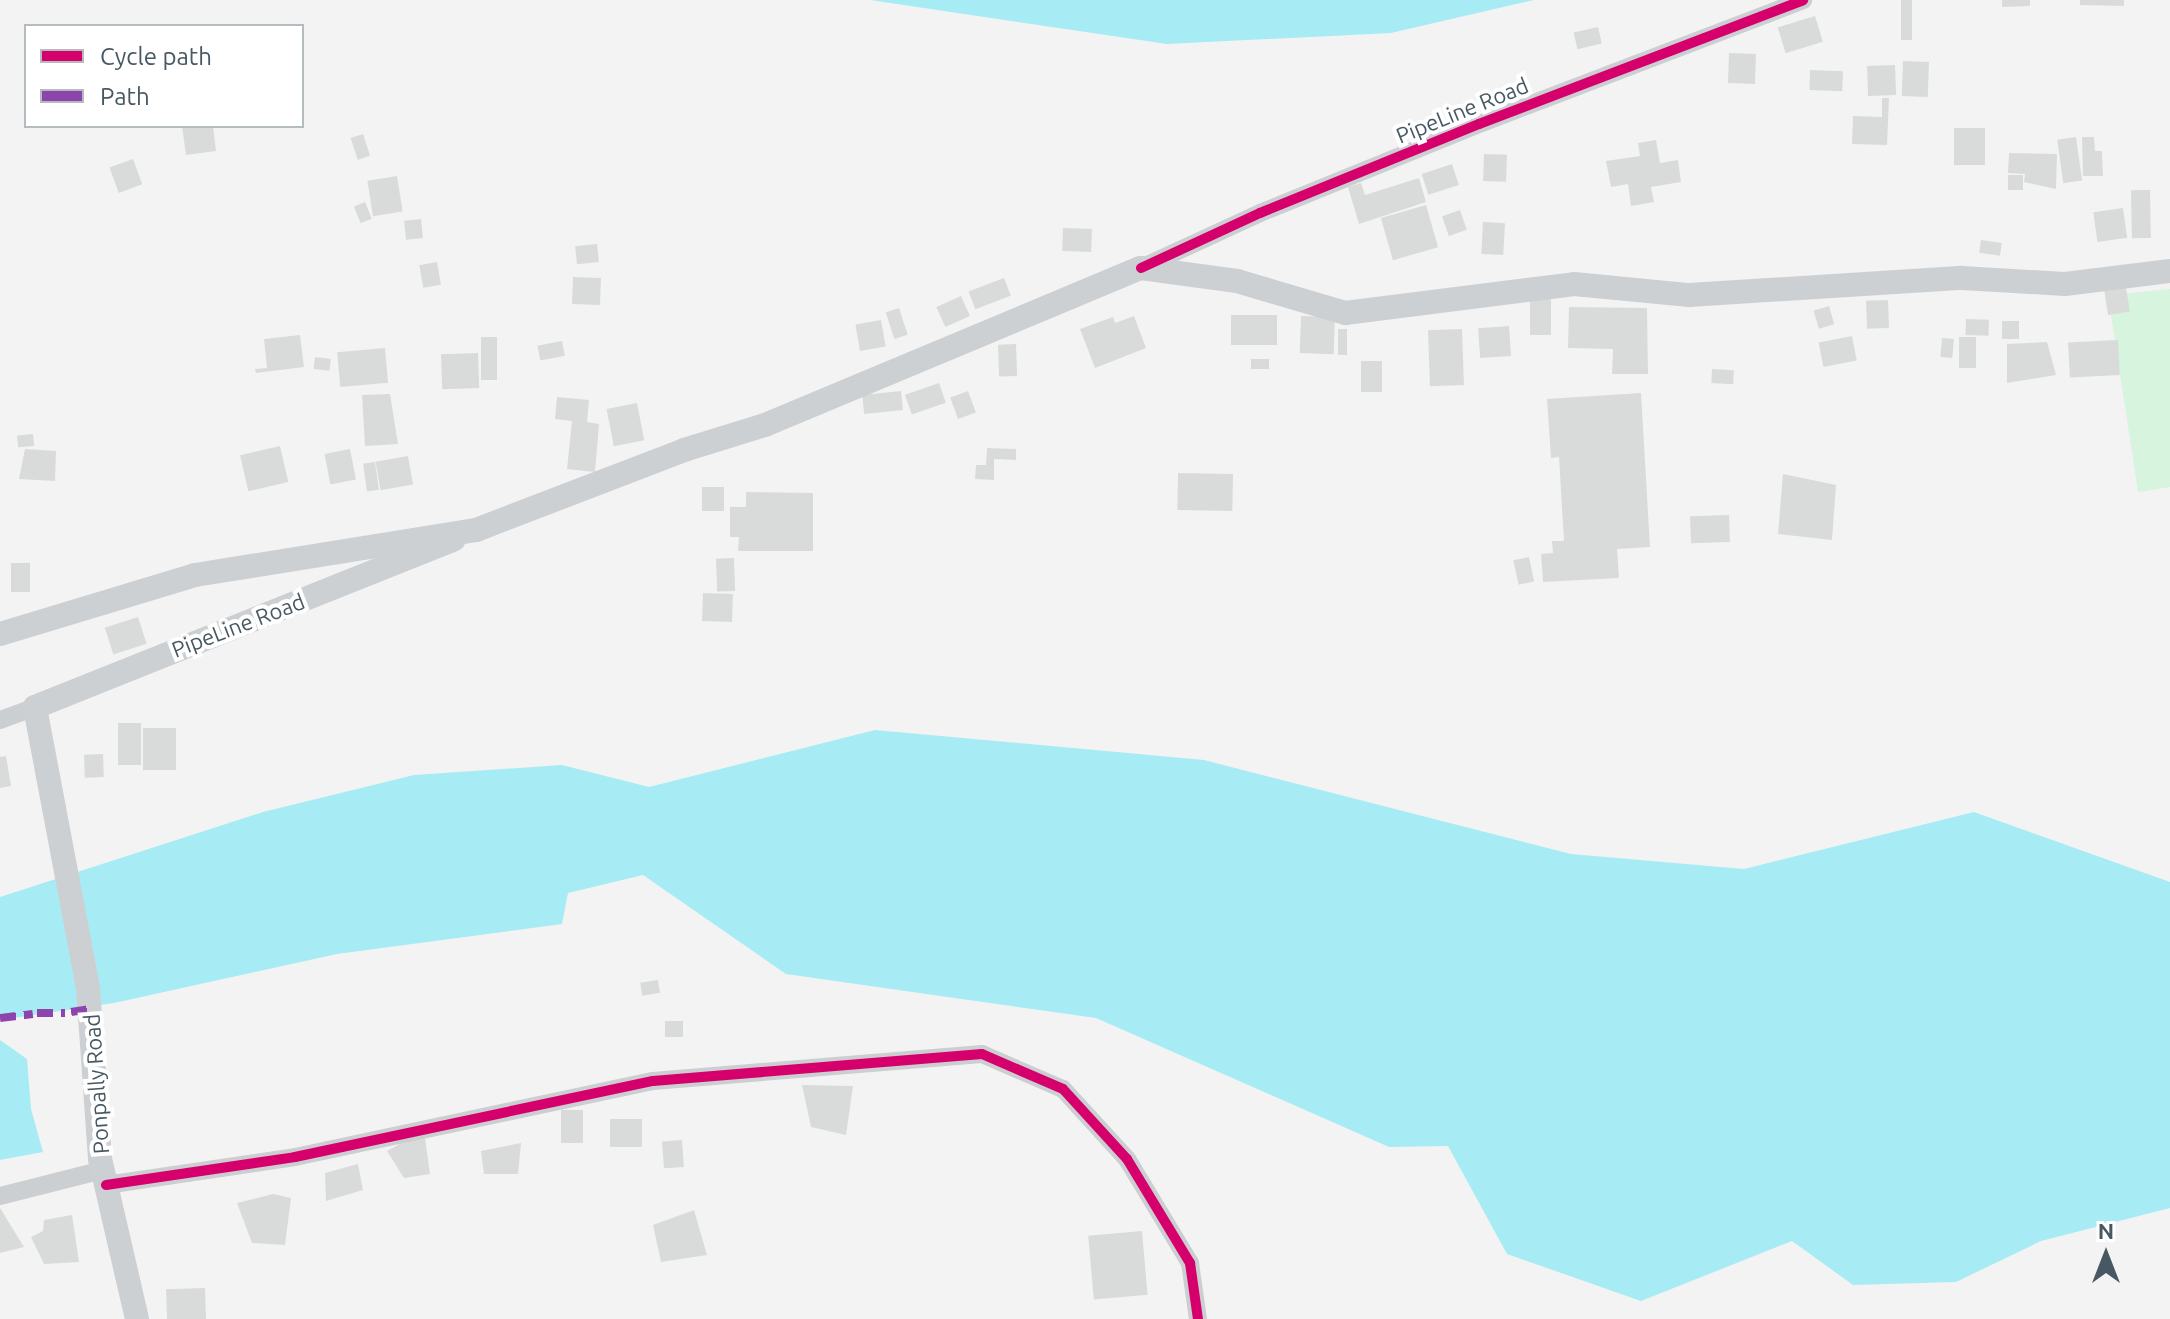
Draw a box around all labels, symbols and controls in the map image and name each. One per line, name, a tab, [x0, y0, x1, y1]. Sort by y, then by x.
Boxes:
legend	[24, 24, 304, 128]
text: Cycle path	[100, 43, 212, 70]
street label: PipeLine Road	[1392, 71, 1532, 149]
text: Path	[100, 83, 150, 110]
street label: PipeLine Road	[168, 587, 308, 663]
street label: Ponpally Road	[78, 1013, 114, 1155]
north arrow	[2066, 1215, 2146, 1295]
text: N	[2098, 1218, 2114, 1243]

